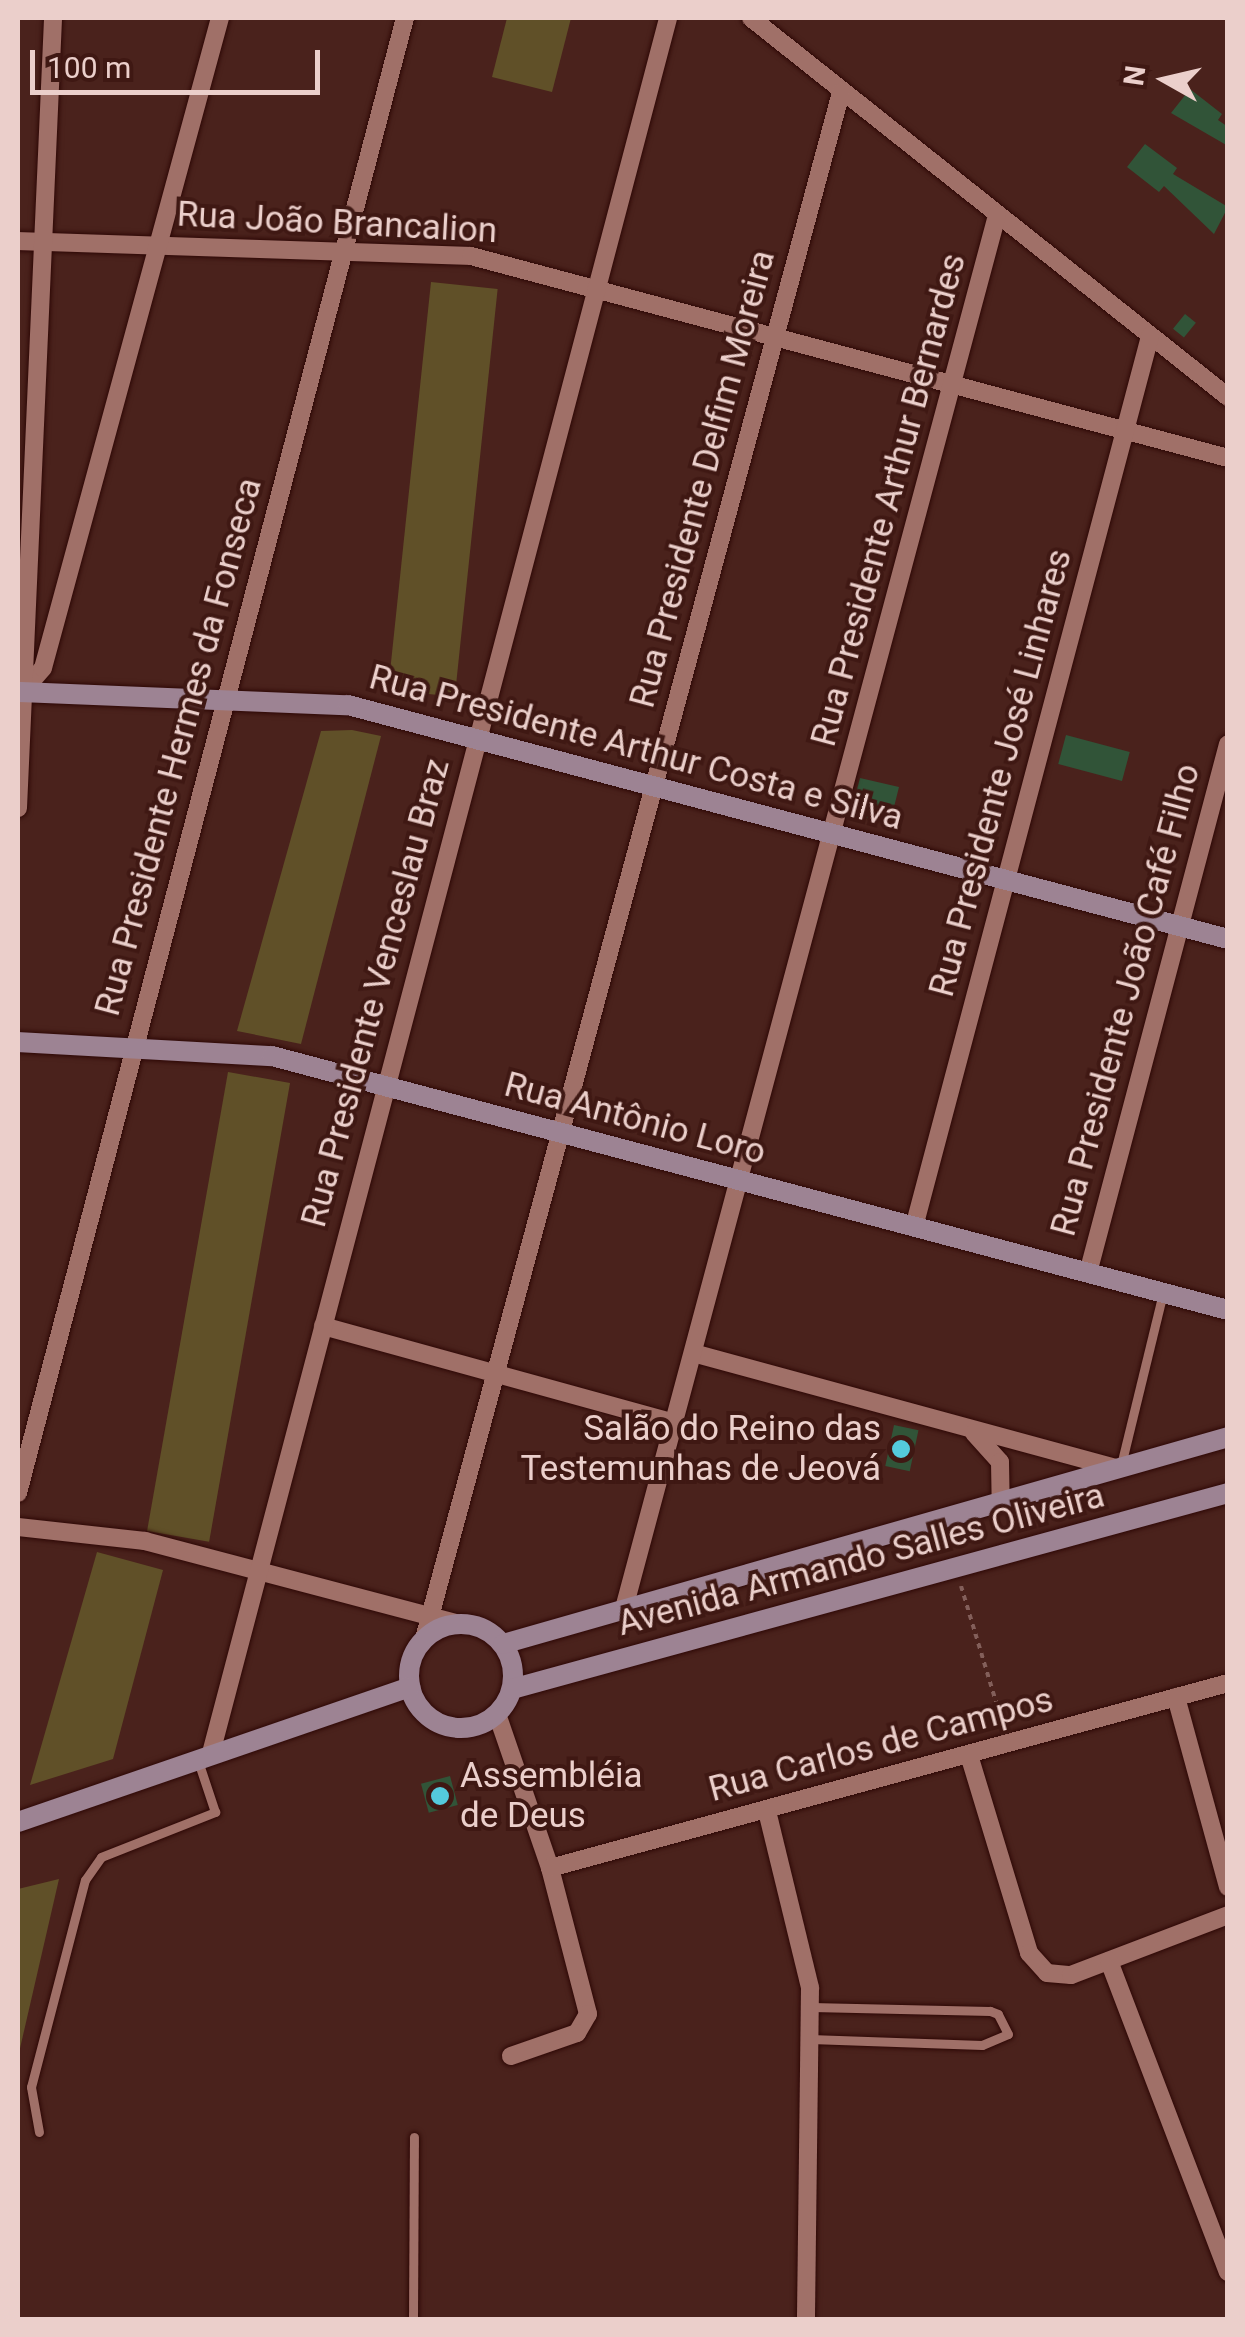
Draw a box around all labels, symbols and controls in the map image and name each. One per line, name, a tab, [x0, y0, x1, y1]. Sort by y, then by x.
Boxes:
scale bar	[35, 30, 325, 92]
north arrow	[1115, 30, 1215, 130]
text: 100 m	[47, 50, 131, 85]
text: N	[1117, 64, 1153, 88]
street label: Rua João Brancalion	[176, 194, 498, 252]
street label: Rua Presidente Delfim Moreira	[622, 246, 784, 712]
street label: Rua Presidente Arthur Bernardes	[803, 249, 975, 751]
street label: Rua Presidente Hermes da Fonseca	[87, 474, 271, 1020]
street label: Rua Presidente José Linhares	[921, 545, 1081, 1001]
street label: Rua Presidente Arthur Costa e Silva	[365, 656, 907, 840]
street label: Rua Presidente Venceslau Braz	[293, 754, 459, 1232]
street label: Rua Presidente João Café Filho	[1043, 759, 1209, 1241]
street label: Rua Antônio Loro	[500, 1064, 770, 1174]
place label: Salão do Reino das Testemunhas de Jeová	[521, 1408, 881, 1490]
marker: Salão do Reino das Testemunhas de Jeová	[890, 1438, 912, 1460]
street label: Avenida Armando Salles Oliveira	[613, 1475, 1109, 1645]
street label: Rua Carlos de Campos	[704, 1679, 1058, 1811]
place label: Assembléia de Deus	[460, 1755, 642, 1837]
marker: Assembléia de Deus	[429, 1785, 451, 1807]

